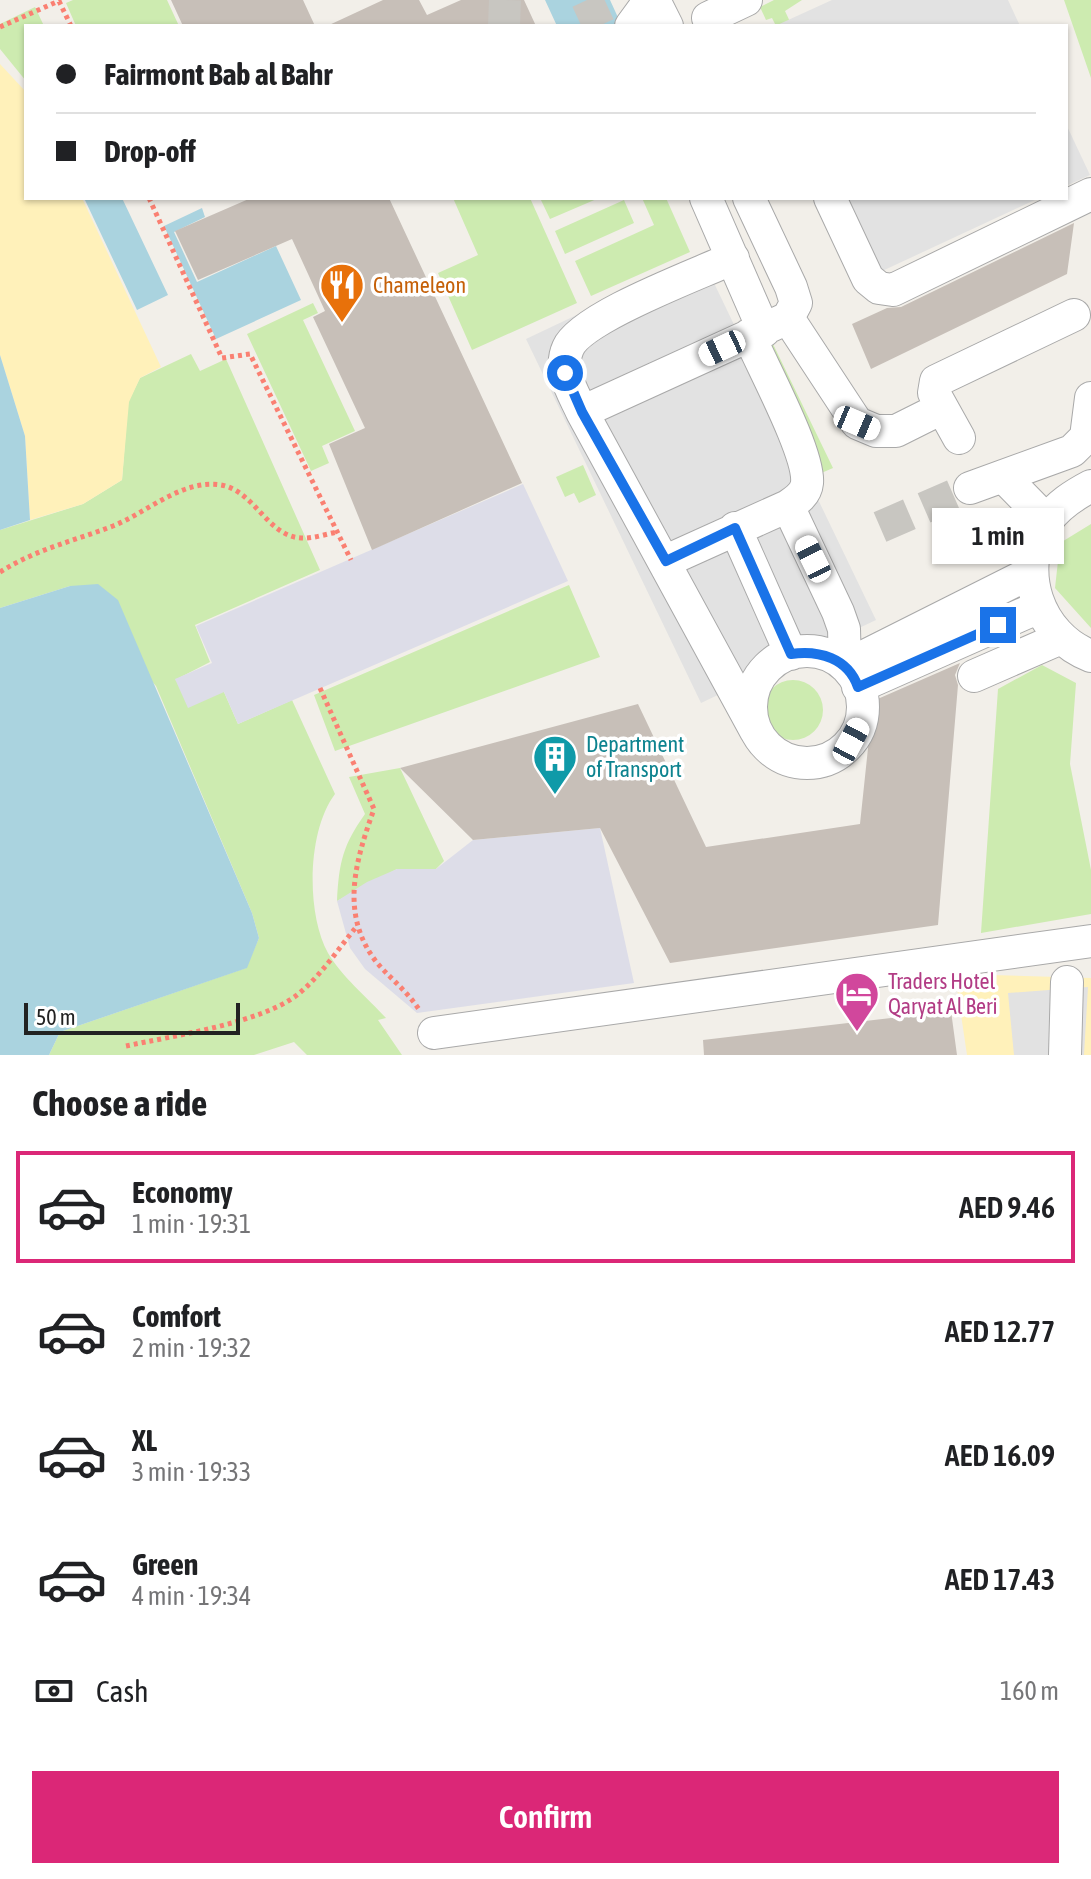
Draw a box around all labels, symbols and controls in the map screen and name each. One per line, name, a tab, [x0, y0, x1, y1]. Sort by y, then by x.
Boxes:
text: Fairmont Bab al Bahr	[104, 57, 332, 91]
text: Drop-off	[104, 134, 196, 168]
restaurant icon: Chameleon	[318, 261, 366, 324]
place label: Chameleon	[373, 272, 466, 298]
car	[695, 327, 749, 369]
route start	[547, 355, 583, 391]
car	[830, 403, 884, 443]
callout: 1 min	[932, 509, 1064, 565]
text: 1 min	[971, 521, 1025, 551]
car	[792, 532, 834, 586]
route end	[980, 607, 1016, 643]
car	[829, 714, 873, 768]
place label: Department of Transport	[586, 731, 684, 782]
building icon: Department of Transport	[531, 733, 579, 796]
place label: Traders Hotel Qaryat Al Beri	[888, 968, 998, 1019]
hotel icon: Traders Hotel Qaryat Al Beri	[833, 970, 881, 1033]
scale bar	[24, 999, 240, 1035]
text: 50 m	[36, 1004, 76, 1030]
text: Choose a ride	[32, 1082, 207, 1124]
icon: car	[36, 1171, 108, 1243]
text: Economy	[132, 1175, 233, 1209]
text: AED 9.46	[959, 1190, 1055, 1224]
text: 1 min · 19:31	[132, 1209, 251, 1239]
icon: car	[36, 1295, 108, 1367]
text: Comfort	[132, 1299, 221, 1333]
text: AED 12.77	[945, 1314, 1055, 1348]
text: 2 min · 19:32	[132, 1333, 251, 1363]
icon: car	[36, 1419, 108, 1491]
text: XL	[132, 1423, 157, 1457]
text: AED 16.09	[945, 1438, 1055, 1472]
text: 3 min · 19:33	[132, 1457, 251, 1487]
icon: car	[36, 1543, 108, 1615]
text: Green	[132, 1547, 198, 1581]
text: AED 17.43	[945, 1562, 1055, 1596]
text: 4 min · 19:34	[132, 1581, 251, 1611]
icon: cash	[32, 1669, 76, 1713]
text: Cash	[96, 1674, 149, 1708]
text: 160 m	[1000, 1676, 1059, 1706]
button: Confirm	[32, 1771, 1059, 1863]

